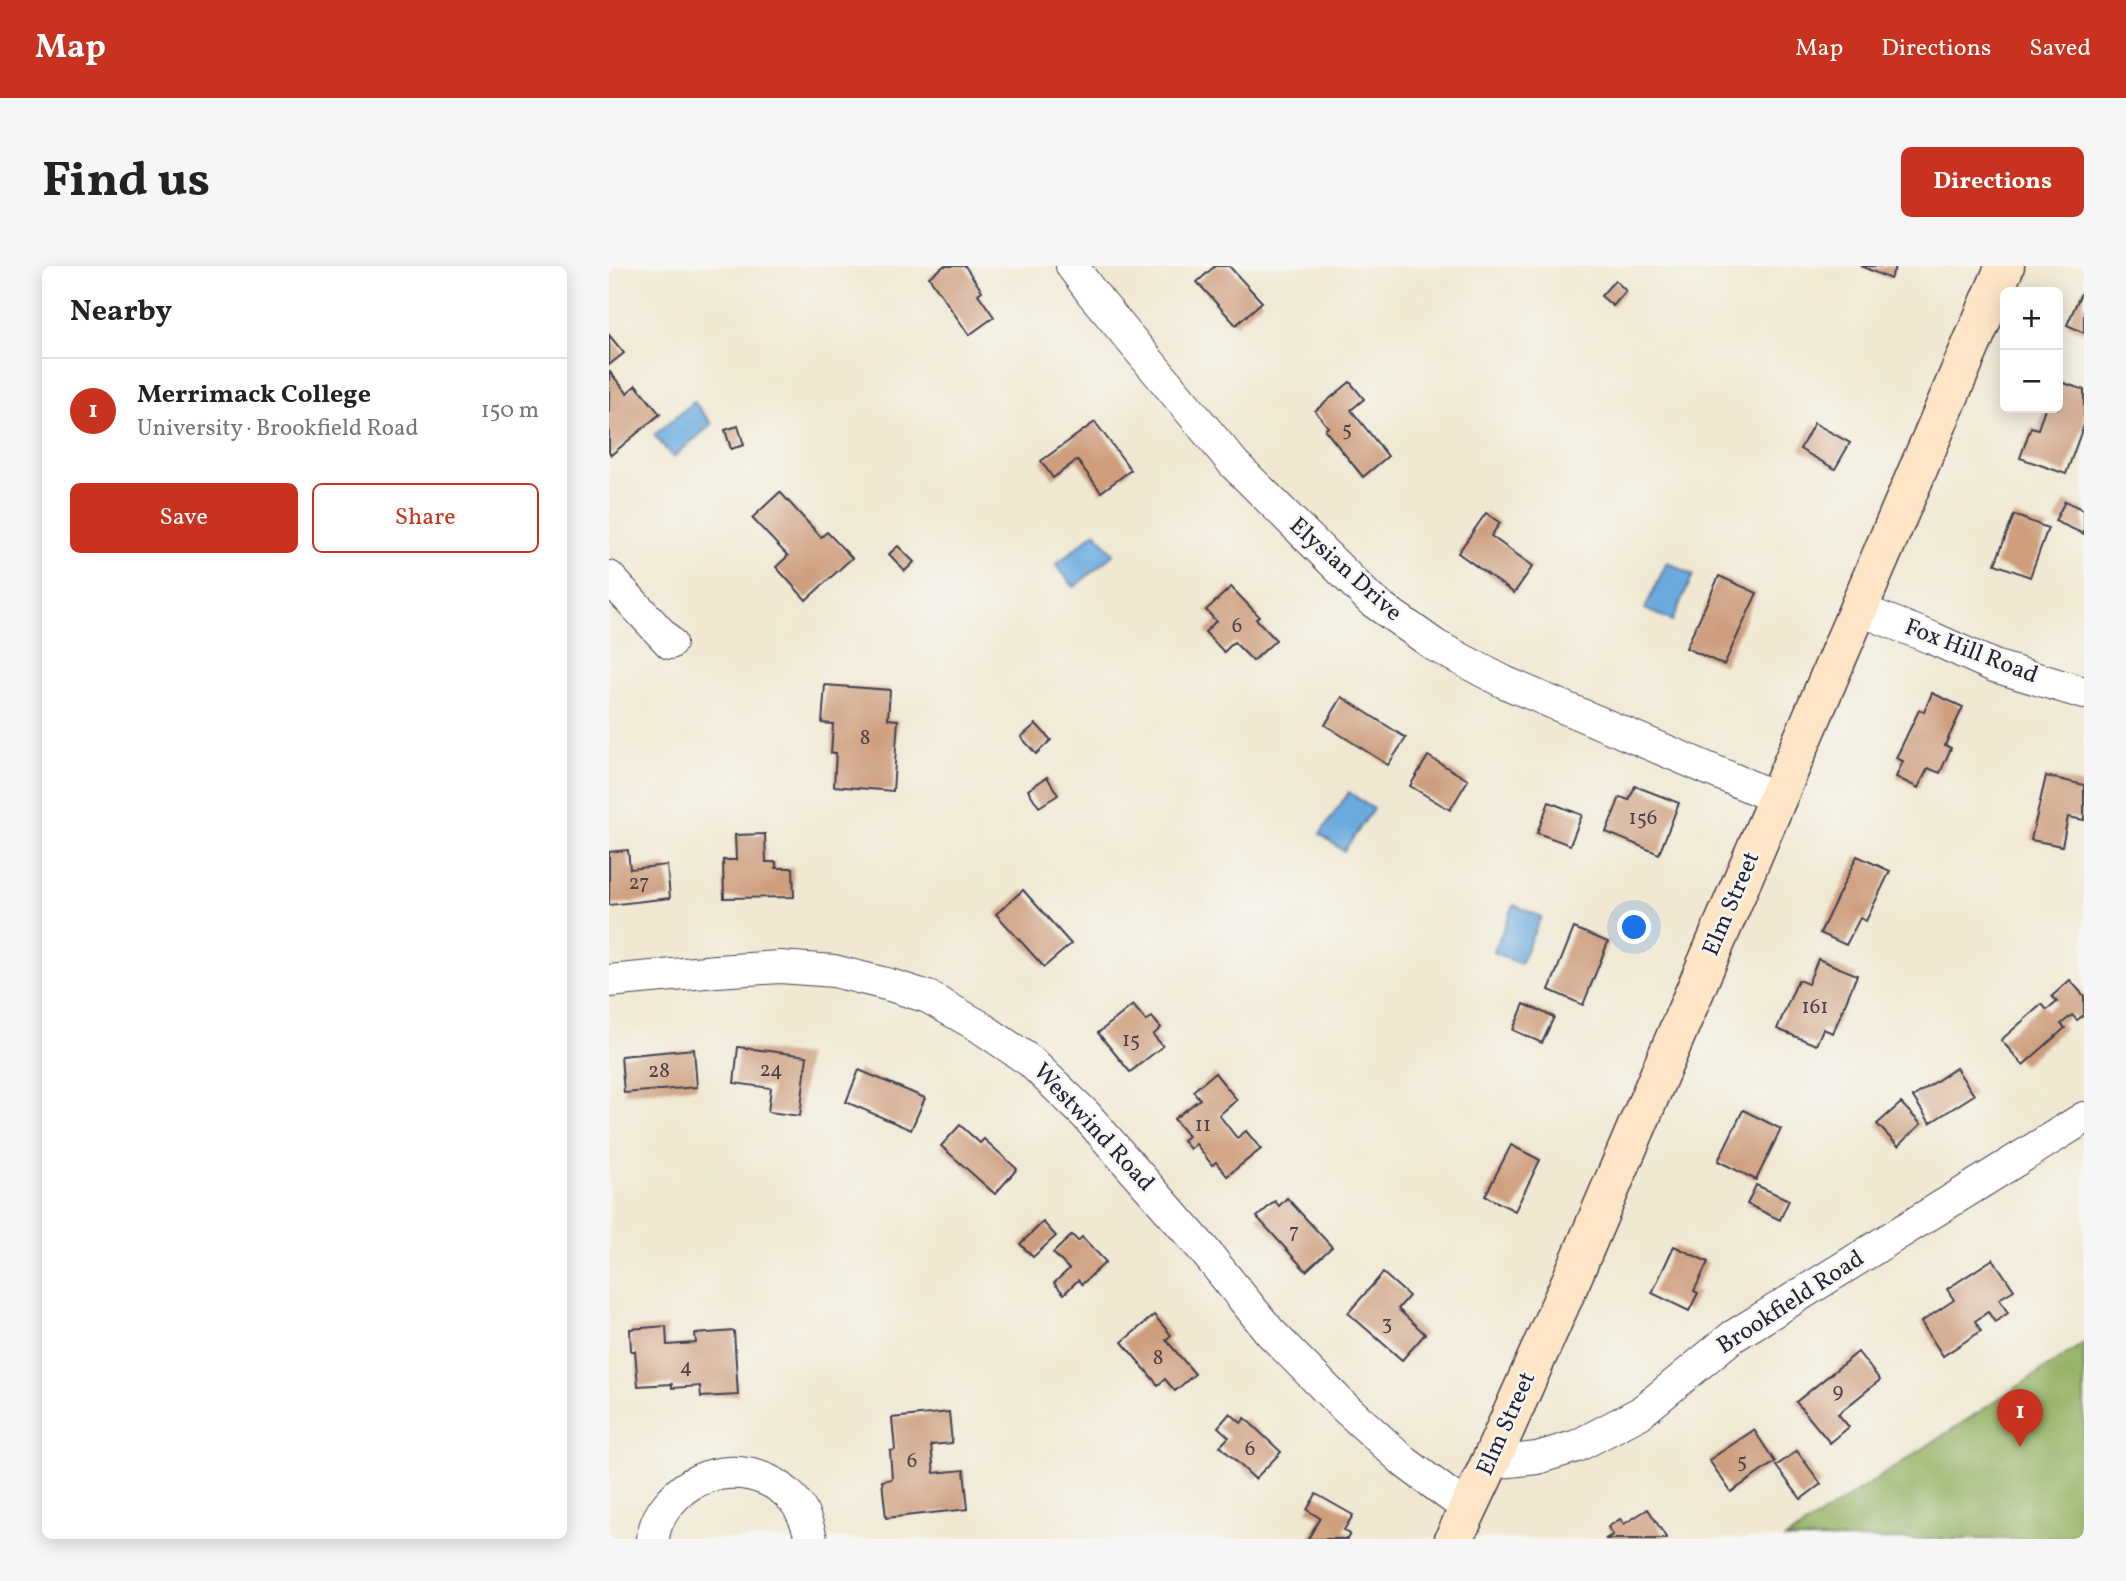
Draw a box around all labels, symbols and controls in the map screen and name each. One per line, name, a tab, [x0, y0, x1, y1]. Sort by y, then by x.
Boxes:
text: Map	[35, 26, 106, 72]
text: Map	[1795, 32, 1843, 66]
text: Directions	[1881, 32, 1991, 66]
text: Saved	[2029, 32, 2091, 66]
button: Directions	[1901, 147, 2084, 217]
text: Find us	[42, 148, 210, 217]
map controls	[2000, 287, 2063, 413]
button: +	[2000, 287, 2063, 350]
text: Nearby	[70, 291, 172, 333]
button: −	[2000, 350, 2063, 413]
text: Merrimack College	[137, 377, 371, 413]
text: 1	[88, 395, 98, 427]
text: 150 m	[481, 395, 539, 427]
text: University · Brookfield Road	[137, 413, 418, 445]
house number: 5	[1342, 415, 1352, 444]
button: Save	[70, 483, 298, 553]
button: Share	[312, 483, 539, 553]
street label: Elysian Drive	[1281, 510, 1409, 630]
street label: Fox Hill Road	[1899, 611, 2043, 693]
house number: 6	[1232, 612, 1242, 641]
house number: 8	[860, 724, 870, 753]
house number: 156	[1629, 804, 1657, 833]
street label: Elm Street	[1695, 846, 1769, 962]
house number: 27	[629, 869, 649, 898]
your location	[1617, 910, 1651, 944]
house number: 161	[1802, 993, 1828, 1022]
house number: 15	[1122, 1026, 1140, 1055]
house number: 24	[759, 1056, 783, 1085]
street label: Westwind Road	[1024, 1056, 1162, 1200]
house number: 28	[648, 1057, 670, 1086]
house number: 11	[1195, 1111, 1211, 1140]
house number: 7	[1289, 1218, 1299, 1247]
street label: Brookfield Road	[1711, 1243, 1871, 1363]
house number: 3	[1382, 1309, 1392, 1338]
house number: 8	[1153, 1344, 1163, 1373]
house number: 4	[680, 1353, 692, 1382]
street label: Elm Street	[1469, 1367, 1545, 1481]
house number: 9	[1833, 1377, 1844, 1406]
pin: 1	[1997, 1389, 2043, 1447]
house number: 6	[1245, 1435, 1255, 1464]
house number: 6	[907, 1447, 917, 1476]
house number: 5	[1737, 1447, 1747, 1476]

